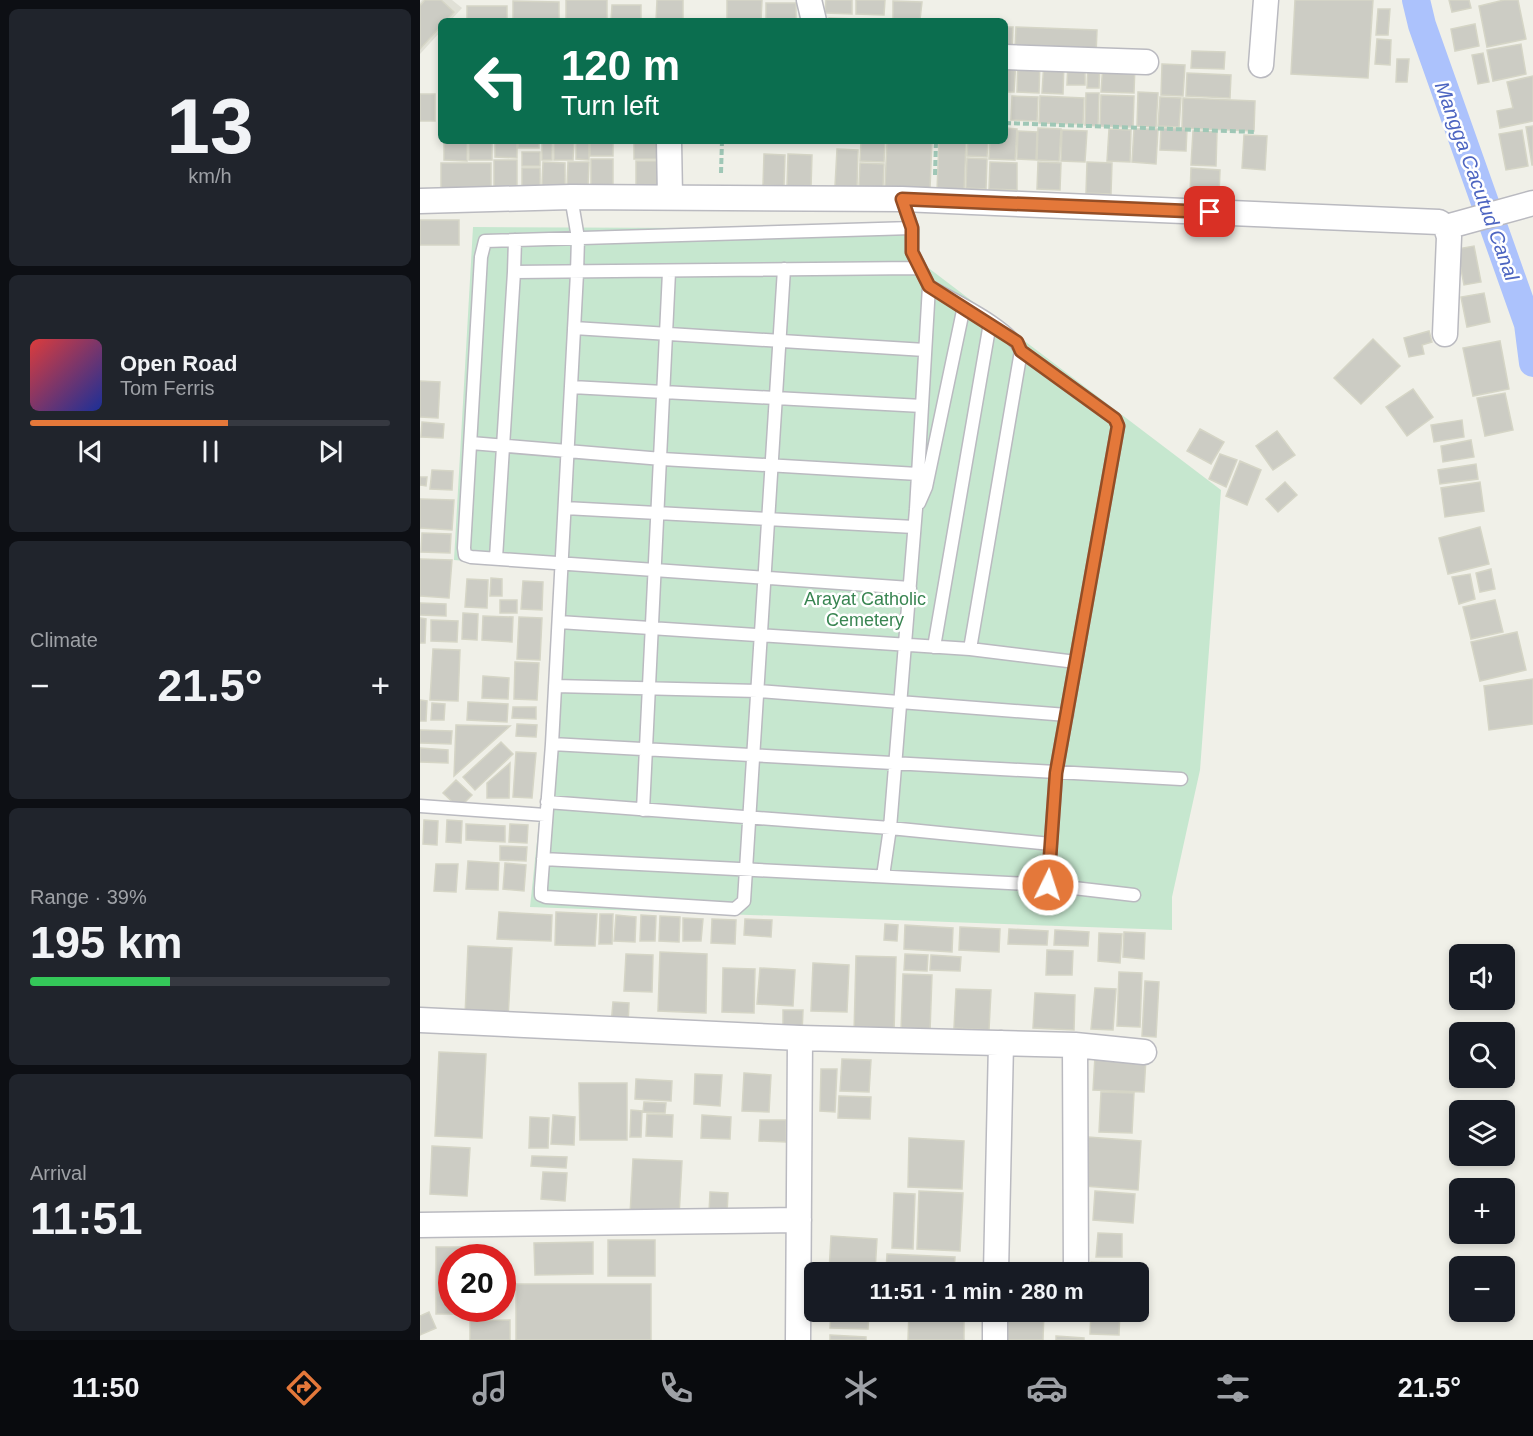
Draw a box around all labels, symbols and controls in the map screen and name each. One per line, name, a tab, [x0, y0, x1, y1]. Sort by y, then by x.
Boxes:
icon: left	[462, 42, 540, 120]
text: 120 m	[561, 42, 680, 89]
water label: Mangga Cacutud Canal	[1431, 79, 1523, 284]
text: 13	[167, 82, 253, 170]
text: Turn left	[561, 91, 659, 121]
text: km/h	[188, 165, 232, 187]
pin	[1184, 186, 1235, 237]
icon: arrive	[1193, 195, 1226, 228]
text: Open Road	[120, 351, 237, 376]
text: Tom Ferris	[120, 377, 214, 399]
icon: previous	[74, 435, 107, 468]
icon: pause	[194, 435, 227, 468]
icon: next	[314, 435, 347, 468]
park label: Arayat Catholic Cemetery	[804, 589, 926, 630]
text: Climate	[30, 629, 98, 651]
text: 21.5°	[157, 660, 263, 711]
text: −	[30, 667, 49, 704]
text: +	[371, 667, 390, 704]
position arrow	[1016, 853, 1080, 917]
text: Range · 39%	[30, 886, 147, 908]
text: 195 km	[30, 917, 183, 968]
map controls	[1449, 944, 1515, 1322]
button: sound	[1449, 944, 1515, 1010]
button: search	[1449, 1022, 1515, 1088]
button: layers	[1449, 1100, 1515, 1166]
text: Arrival	[30, 1162, 87, 1184]
button: +	[1449, 1178, 1515, 1244]
text: 11:51	[30, 1193, 143, 1244]
speed limit sign: 20	[438, 1244, 516, 1322]
button: −	[1449, 1256, 1515, 1322]
text: 11:51 · 1 min · 280 m	[870, 1279, 1084, 1304]
icon: directions	[283, 1367, 325, 1409]
icon: music	[469, 1367, 511, 1409]
icon: phone	[655, 1367, 697, 1409]
icon: climate	[840, 1367, 882, 1409]
icon: car	[1026, 1367, 1068, 1409]
icon: filters	[1212, 1367, 1254, 1409]
text: 11:50	[72, 1373, 139, 1403]
text: 21.5°	[1398, 1373, 1461, 1403]

